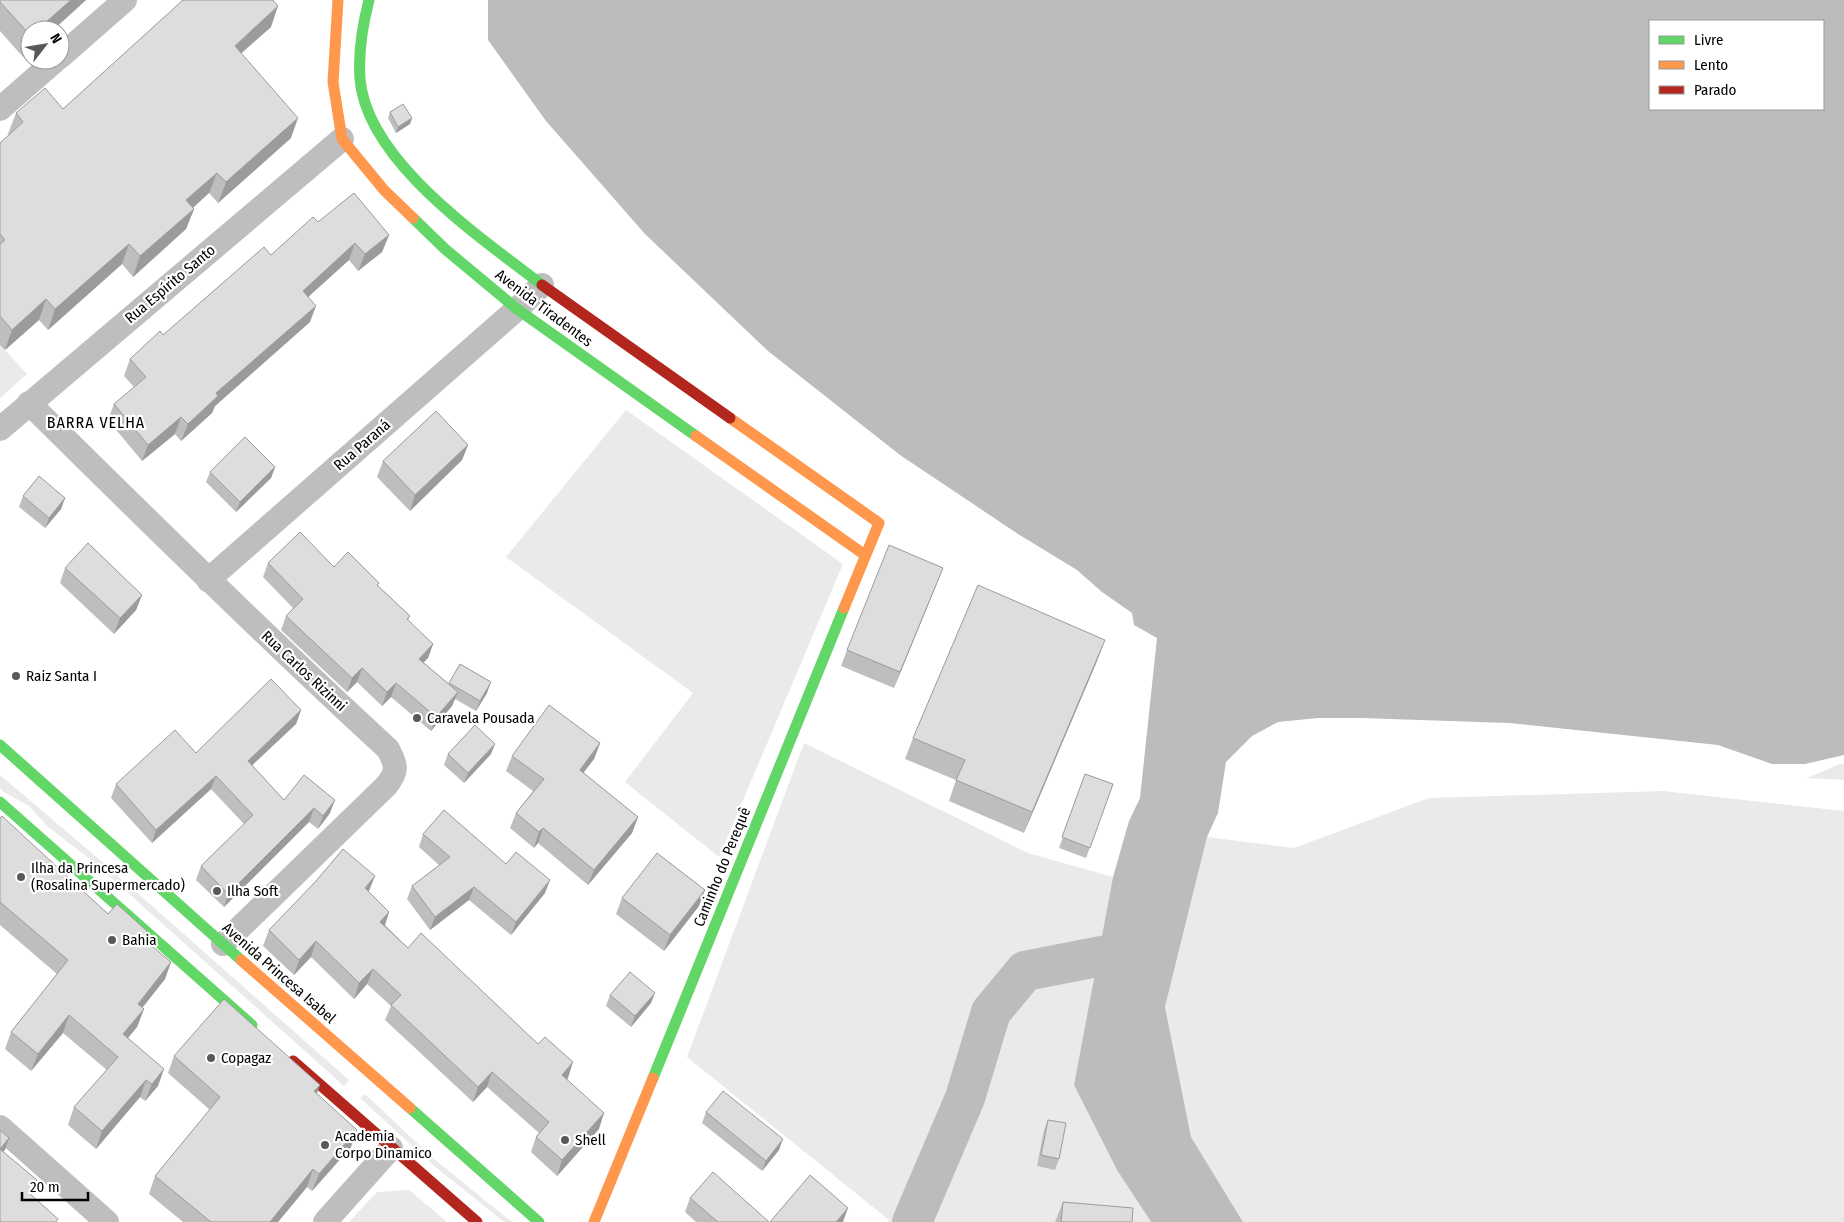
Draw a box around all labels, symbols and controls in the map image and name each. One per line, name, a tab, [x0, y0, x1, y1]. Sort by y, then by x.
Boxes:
north arrow	[20, 20, 70, 70]
legend	[1649, 20, 1824, 110]
text: N	[46, 31, 65, 47]
text: Livre	[1694, 31, 1723, 49]
text: Lento	[1694, 56, 1728, 74]
text: Parado	[1694, 81, 1737, 99]
street label: Rua Espírito Santo	[121, 241, 219, 327]
street label: Avenida Tiradentes	[492, 266, 596, 350]
district label: BARRA VELHA	[47, 413, 145, 432]
street label: Rua Paraná	[330, 416, 394, 474]
street label: Rua Carlos Rizinni	[258, 627, 350, 715]
place label: Raiz Santa I	[26, 667, 97, 685]
marker: Raiz Santa I	[10, 670, 22, 682]
place label: Caravela Pousada	[427, 709, 535, 727]
marker: Caravela Pousada	[411, 712, 423, 724]
street label: Caminho do Perequê	[690, 805, 754, 929]
place label: Ilha da Princesa (Rosalina Supermercado)	[31, 859, 185, 894]
marker: Ilha da Princesa (Rosalina Supermercado)	[15, 871, 27, 883]
place label: Ilha Soft	[227, 882, 279, 900]
marker: Ilha Soft	[211, 885, 223, 897]
street label: Avenida Princesa Isabel	[219, 919, 340, 1027]
place label: Bahia	[122, 931, 157, 949]
marker: Bahia	[106, 934, 118, 946]
place label: Copagaz	[221, 1049, 271, 1067]
marker: Copagaz	[205, 1052, 217, 1064]
place label: Academia Corpo Dinamico	[335, 1127, 432, 1162]
place label: Shell	[575, 1131, 606, 1149]
marker: Shell	[559, 1134, 571, 1146]
marker: Academia Corpo Dinamico	[319, 1139, 331, 1151]
scale bar	[22, 1170, 89, 1202]
text: 20 m	[30, 1178, 60, 1196]

